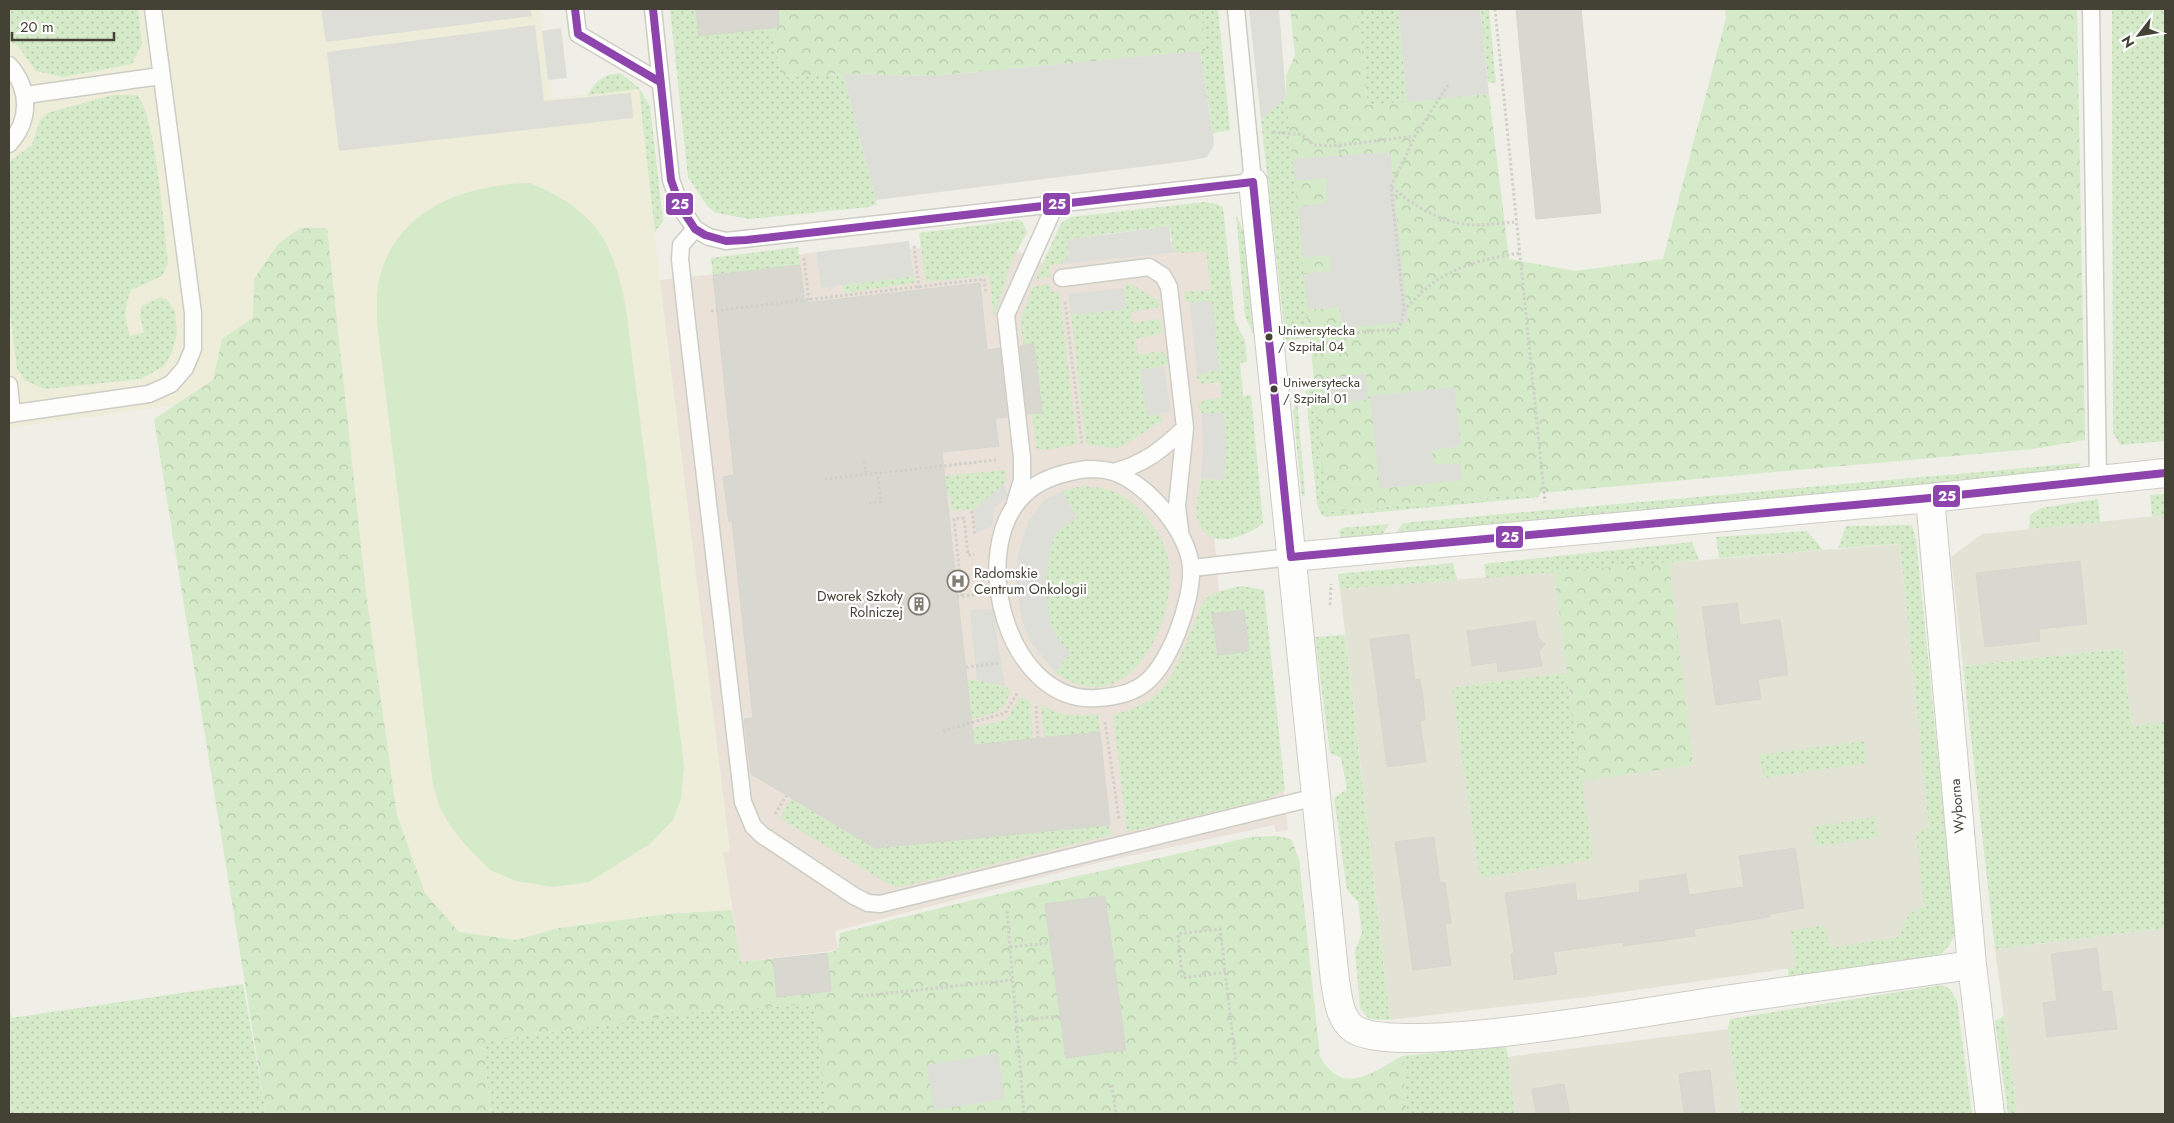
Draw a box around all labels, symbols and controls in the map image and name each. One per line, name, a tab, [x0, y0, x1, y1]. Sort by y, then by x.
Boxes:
scale bar	[12, 10, 115, 42]
north arrow	[2114, 10, 2164, 60]
text: 20 m	[20, 16, 54, 38]
text: N	[2116, 32, 2139, 52]
line badge: 25	[665, 192, 694, 216]
line badge: 25	[1042, 192, 1071, 216]
text: 25	[671, 194, 689, 214]
text: 25	[1048, 194, 1066, 214]
place label: Uniwersytecka / Szpital 04	[1278, 321, 1355, 356]
marker: Uniwersytecka / Szpital 04	[1264, 332, 1274, 342]
place label: Uniwersytecka / Szpital 01	[1283, 373, 1360, 408]
marker: Uniwersytecka / Szpital 01	[1269, 384, 1279, 394]
line badge: 25	[1932, 484, 1961, 508]
text: 25	[1938, 486, 1956, 506]
line badge: 25	[1495, 525, 1524, 549]
text: 25	[1501, 527, 1519, 547]
place label: Radomskie Centrum Onkologii	[974, 563, 1087, 599]
hospital icon: Radomskie Centrum Onkologii	[946, 569, 970, 593]
place label: Dworek Szkoły Rolniczej	[817, 586, 904, 622]
building icon: Dworek Szkoły Rolniczej	[907, 592, 931, 616]
street label: Wyborna	[1945, 778, 1969, 834]

